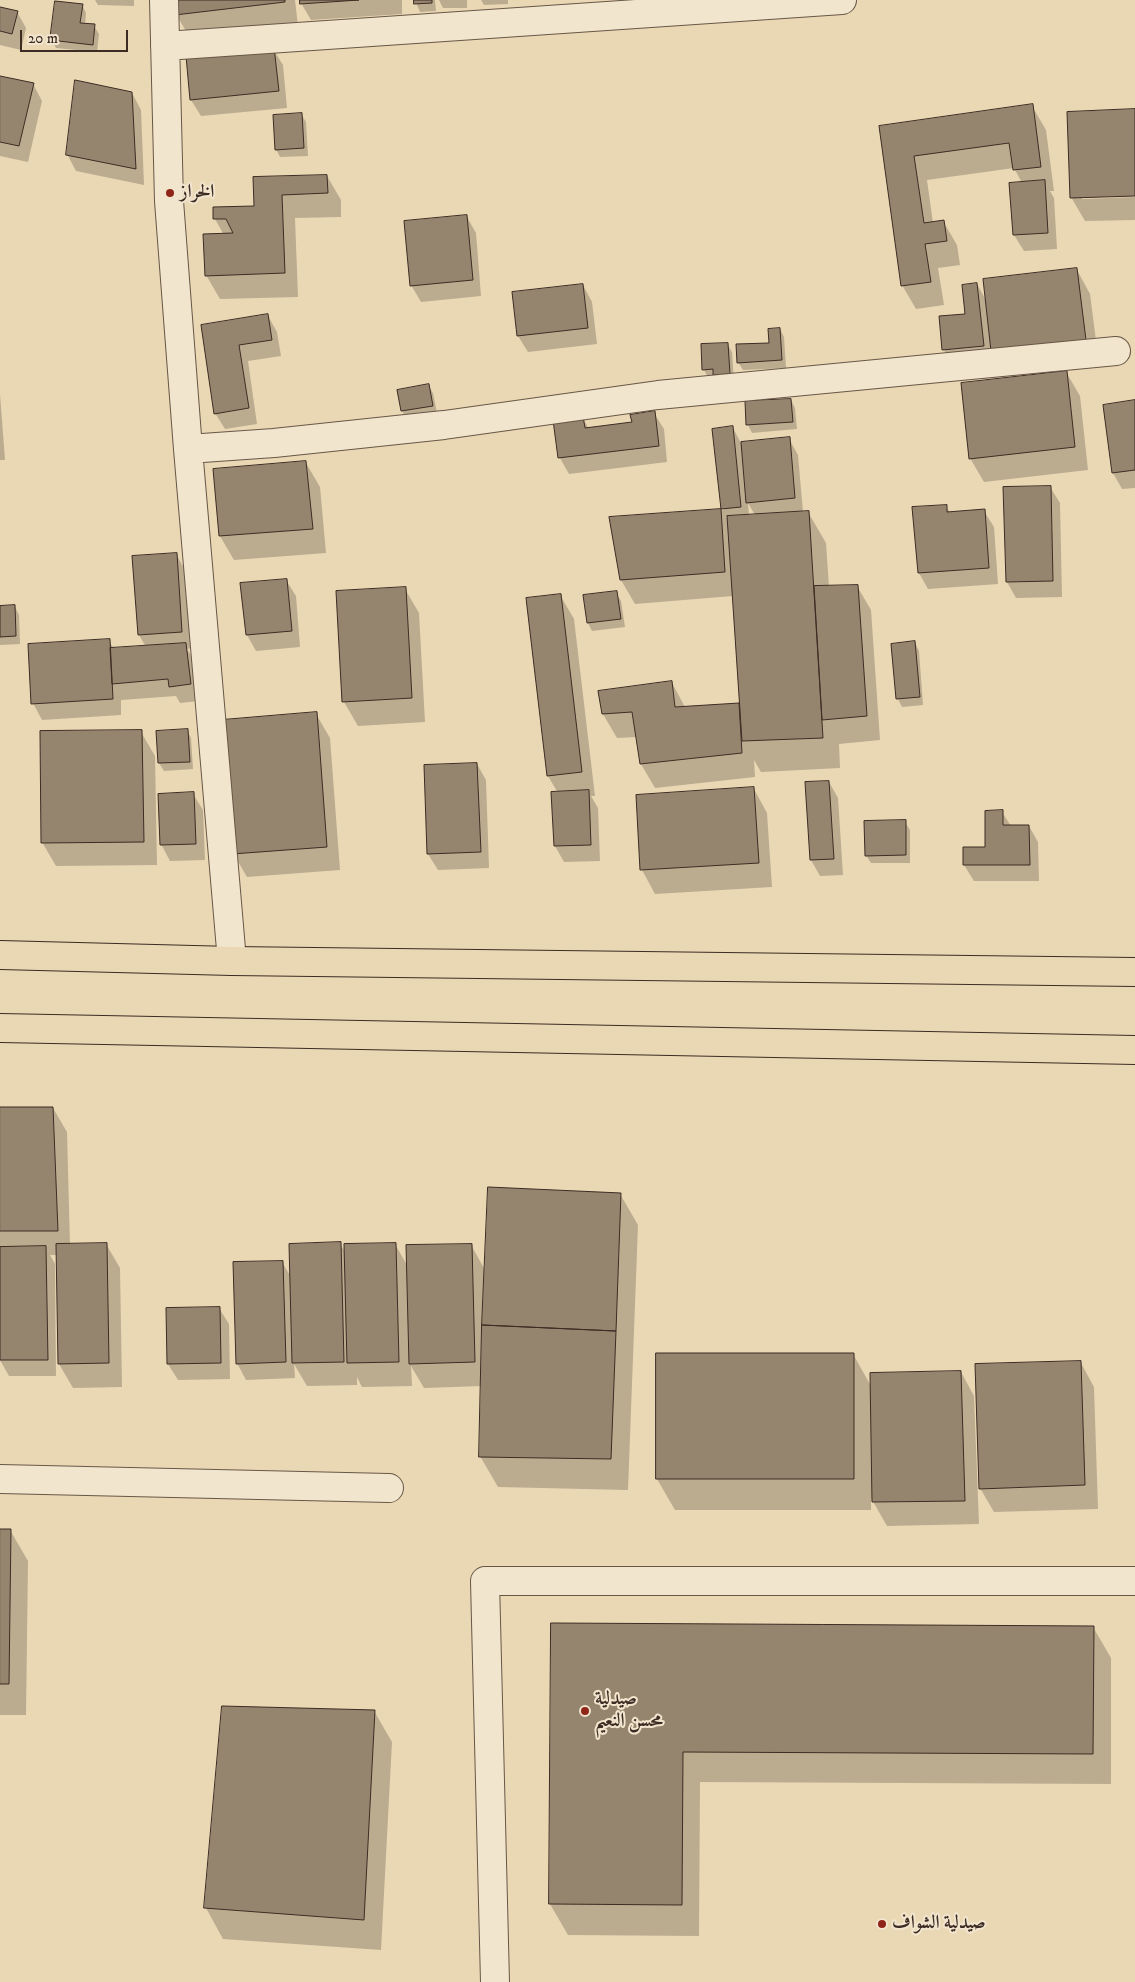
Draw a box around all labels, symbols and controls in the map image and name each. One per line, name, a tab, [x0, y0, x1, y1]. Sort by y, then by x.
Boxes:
scale bar	[22, 20, 130, 52]
text: 20 m	[28, 29, 58, 48]
place label: الخراز	[180, 182, 214, 204]
marker: الخراز	[164, 187, 176, 199]
place label: صيدلية محسن النعيم	[595, 1689, 663, 1733]
marker: صيدلية محسن النعيم	[579, 1705, 591, 1717]
place label: صيدلية الشواف	[892, 1913, 986, 1935]
marker: صيدلية الشواف	[876, 1918, 888, 1930]

